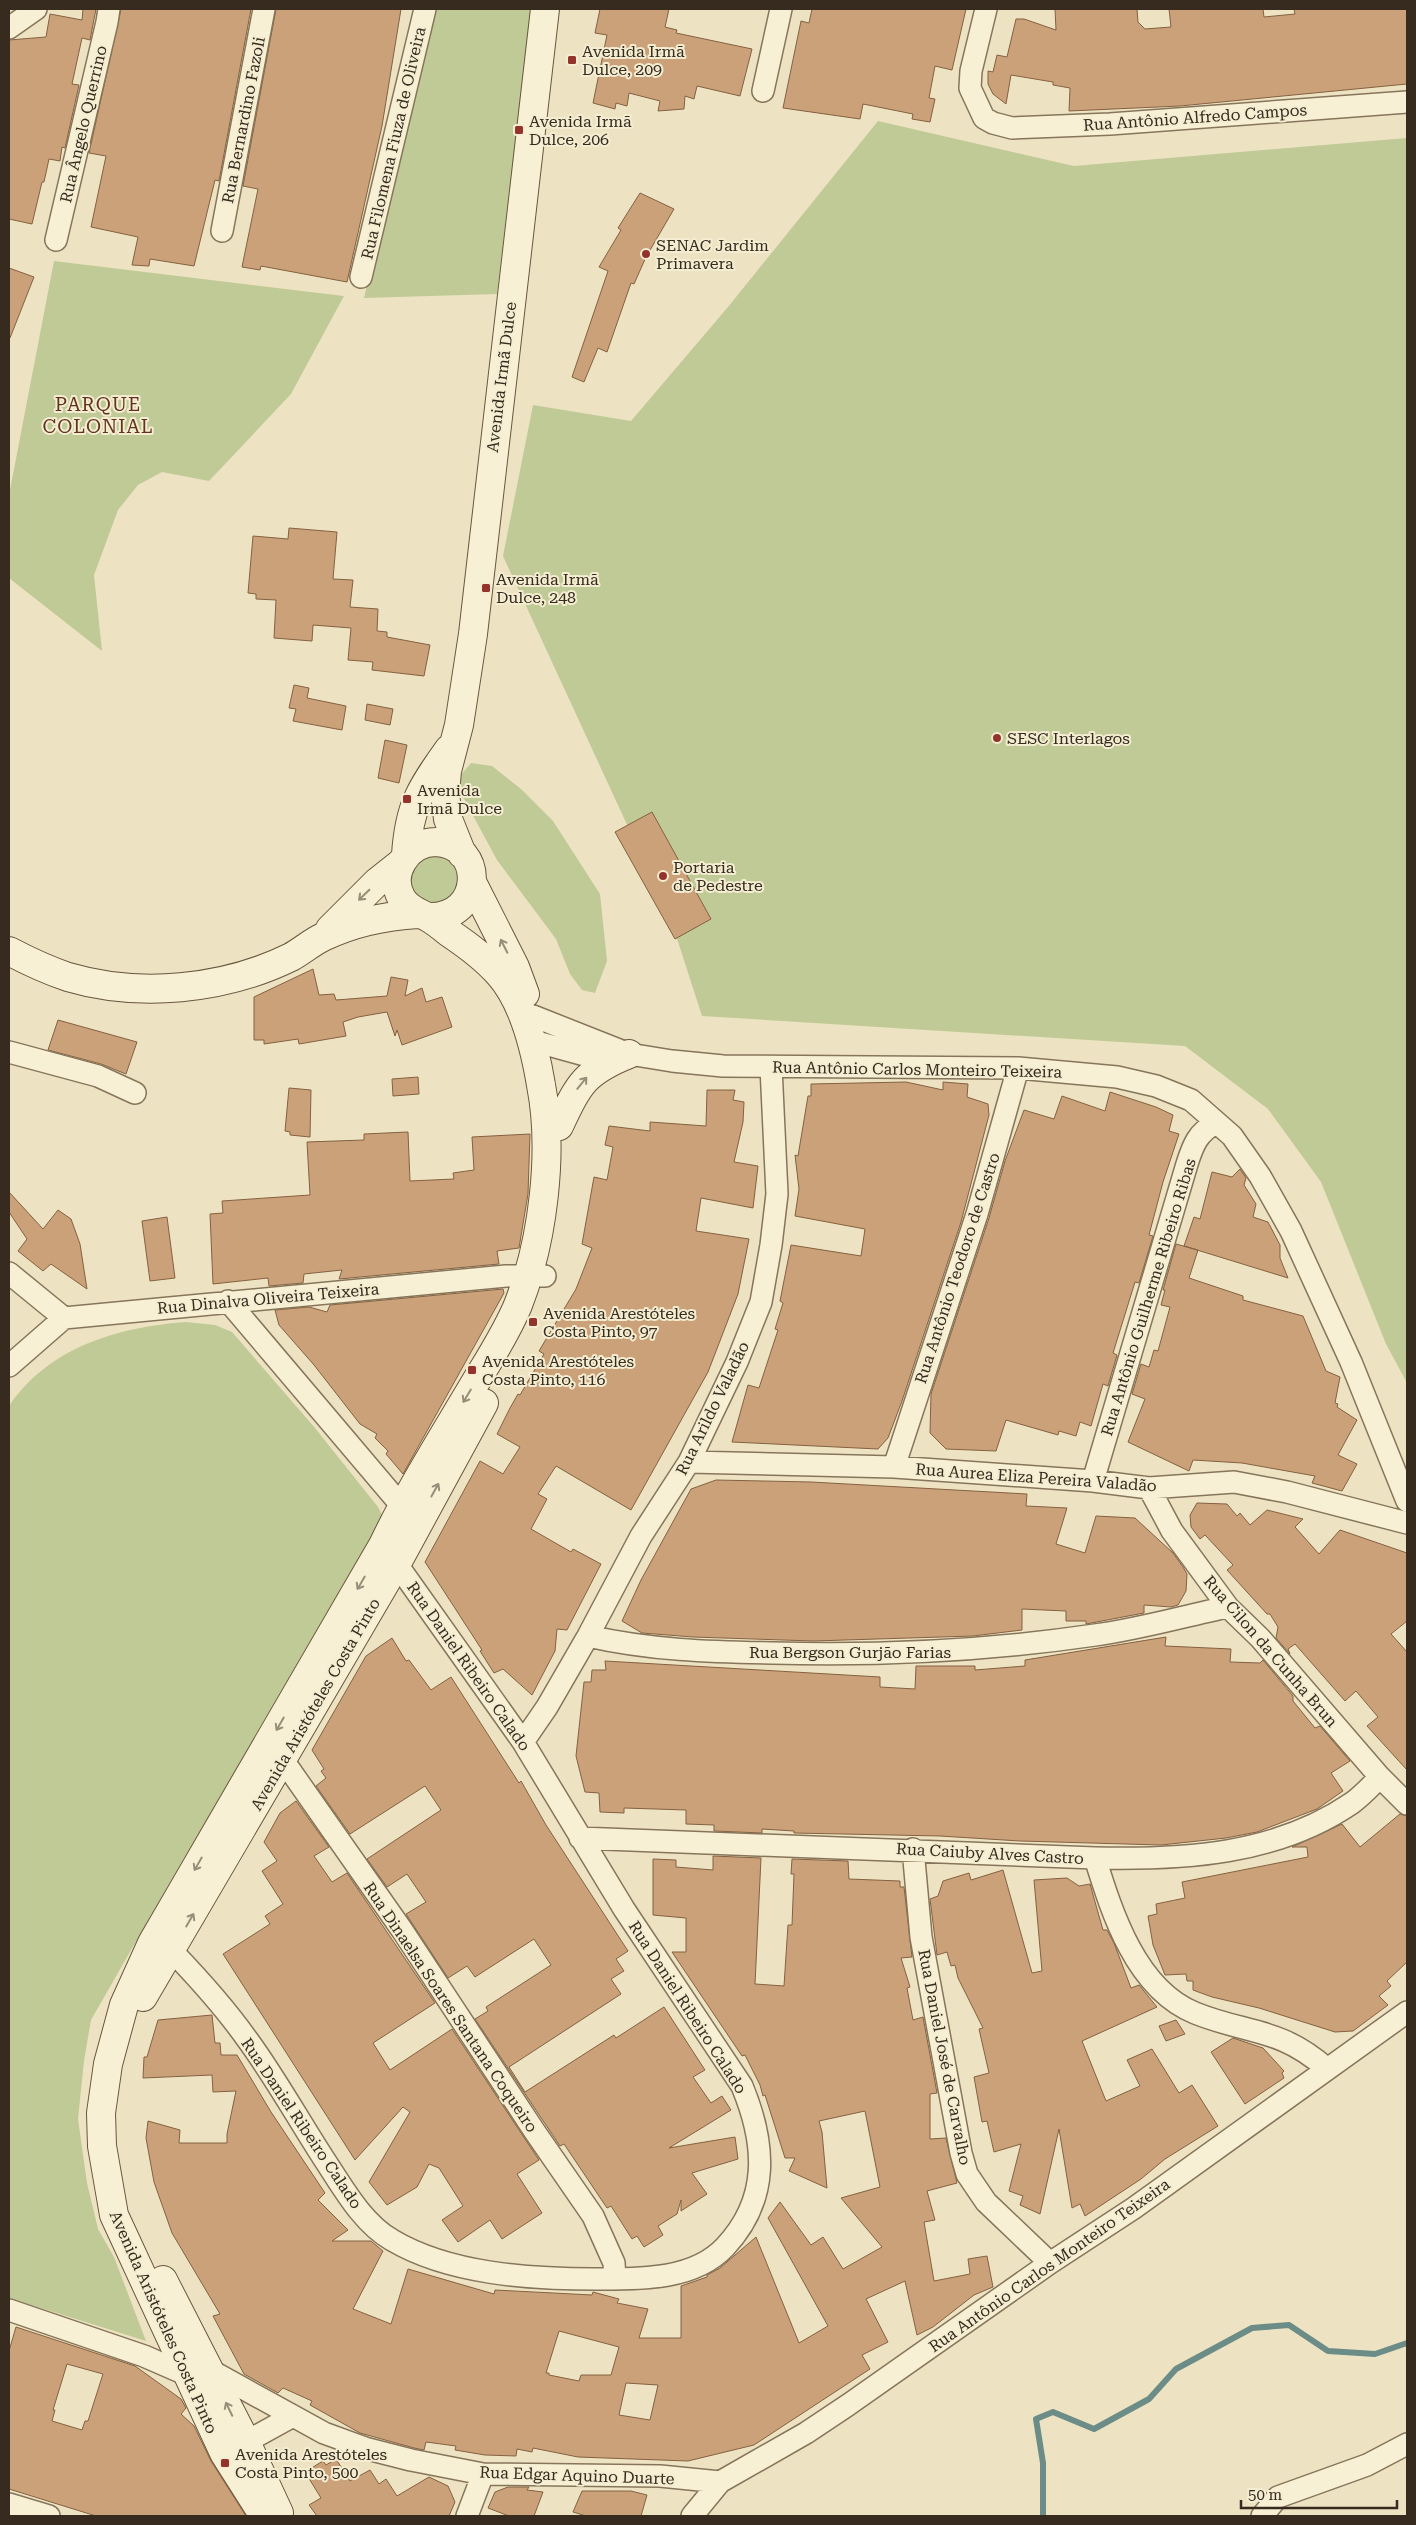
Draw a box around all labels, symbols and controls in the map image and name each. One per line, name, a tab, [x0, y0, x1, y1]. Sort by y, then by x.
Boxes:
street label: Rua Filomena Fiuza de Oliveira	[357, 25, 430, 261]
street label: Rua Bernardino Fazoli	[218, 35, 269, 205]
place label: Avenida Irmã Dulce, 209	[582, 42, 685, 79]
street label: Rua Ângelo Querrino	[56, 43, 111, 205]
marker: Avenida Irmã Dulce, 209	[566, 54, 578, 66]
street label: Rua Antônio Alfredo Campos	[1082, 100, 1308, 135]
place label: Avenida Irmã Dulce, 206	[529, 112, 632, 149]
marker: Avenida Irmã Dulce, 206	[513, 124, 525, 136]
place label: SENAC Jardim Primavera	[656, 236, 769, 273]
marker: SENAC Jardim Primavera	[640, 248, 652, 260]
street label: Avenida Irmã Dulce	[483, 300, 520, 454]
district label: PARQUE COLONIAL	[43, 393, 153, 438]
place label: Avenida Irmã Dulce, 248	[496, 570, 599, 607]
marker: Avenida Irmã Dulce, 248	[480, 582, 492, 594]
place label: SESC Interlagos	[1007, 729, 1130, 748]
marker: SESC Interlagos	[991, 732, 1003, 744]
place label: Avenida Irmã Dulce	[417, 781, 502, 818]
marker: Avenida Irmã Dulce	[401, 793, 413, 805]
place label: Portaria de Pedestre	[673, 858, 763, 895]
marker: Portaria de Pedestre	[657, 870, 669, 882]
one-way arrow	[358, 888, 370, 900]
one-way arrow	[499, 939, 508, 954]
street label: Rua Antônio Carlos Monteiro Teixeira	[772, 1057, 1062, 1082]
one-way arrow	[576, 1077, 587, 1090]
street label: Rua Antônio Teodoro de Castro	[911, 1150, 1004, 1386]
street label: Rua Antônio Guilherme Ribeiro Ribas	[1097, 1156, 1200, 1438]
street label: Rua Dinalva Oliveira Teixeira	[156, 1279, 380, 1318]
place label: Avenida Arestóteles Costa Pinto, 97	[543, 1304, 696, 1341]
marker: Avenida Arestóteles Costa Pinto, 97	[527, 1316, 539, 1328]
street label: Rua Arildo Valadão	[672, 1338, 753, 1478]
place label: Avenida Arestóteles Costa Pinto, 116	[482, 1352, 635, 1389]
marker: Avenida Arestóteles Costa Pinto, 116	[466, 1364, 478, 1376]
one-way arrow	[462, 1388, 471, 1403]
street label: Rua Aurea Eliza Pereira Valadão	[915, 1460, 1157, 1495]
one-way arrow	[430, 1483, 440, 1498]
street label: Rua Cilon da Cunha Brun	[1200, 1572, 1342, 1731]
one-way arrow	[356, 1575, 366, 1590]
street label: Rua Daniel Ribeiro Calado	[403, 1578, 534, 1755]
street label: Avenida Aristóteles Costa Pinto	[247, 1595, 384, 1814]
street label: Rua Bergson Gurjão Farias	[749, 1643, 951, 1662]
one-way arrow	[274, 1716, 284, 1730]
street label: Rua Caiuby Alves Castro	[896, 1839, 1084, 1868]
one-way arrow	[192, 1856, 202, 1871]
street label: Rua Dinaelsa Soares Santana Coqueiro	[360, 1879, 542, 2136]
one-way arrow	[185, 1913, 195, 1928]
street label: Rua Daniel Ribeiro Calado	[625, 1917, 751, 2097]
street label: Rua Daniel José de Carvalho	[914, 1948, 975, 2167]
street label: Rua Daniel Ribeiro Calado	[237, 2034, 366, 2212]
street label: Rua Antônio Carlos Monteiro Teixeira	[925, 2174, 1174, 2356]
street label: Avenida Aristóteles Costa Pinto	[106, 2208, 221, 2437]
one-way arrow	[224, 2402, 233, 2417]
place label: Avenida Arestóteles Costa Pinto, 500	[235, 2445, 388, 2482]
marker: Avenida Arestóteles Costa Pinto, 500	[219, 2457, 231, 2469]
street label: Rua Edgar Aquino Duarte	[479, 2463, 675, 2488]
scale bar	[1241, 2478, 1397, 2510]
text: 50 m	[1248, 2486, 1283, 2504]

